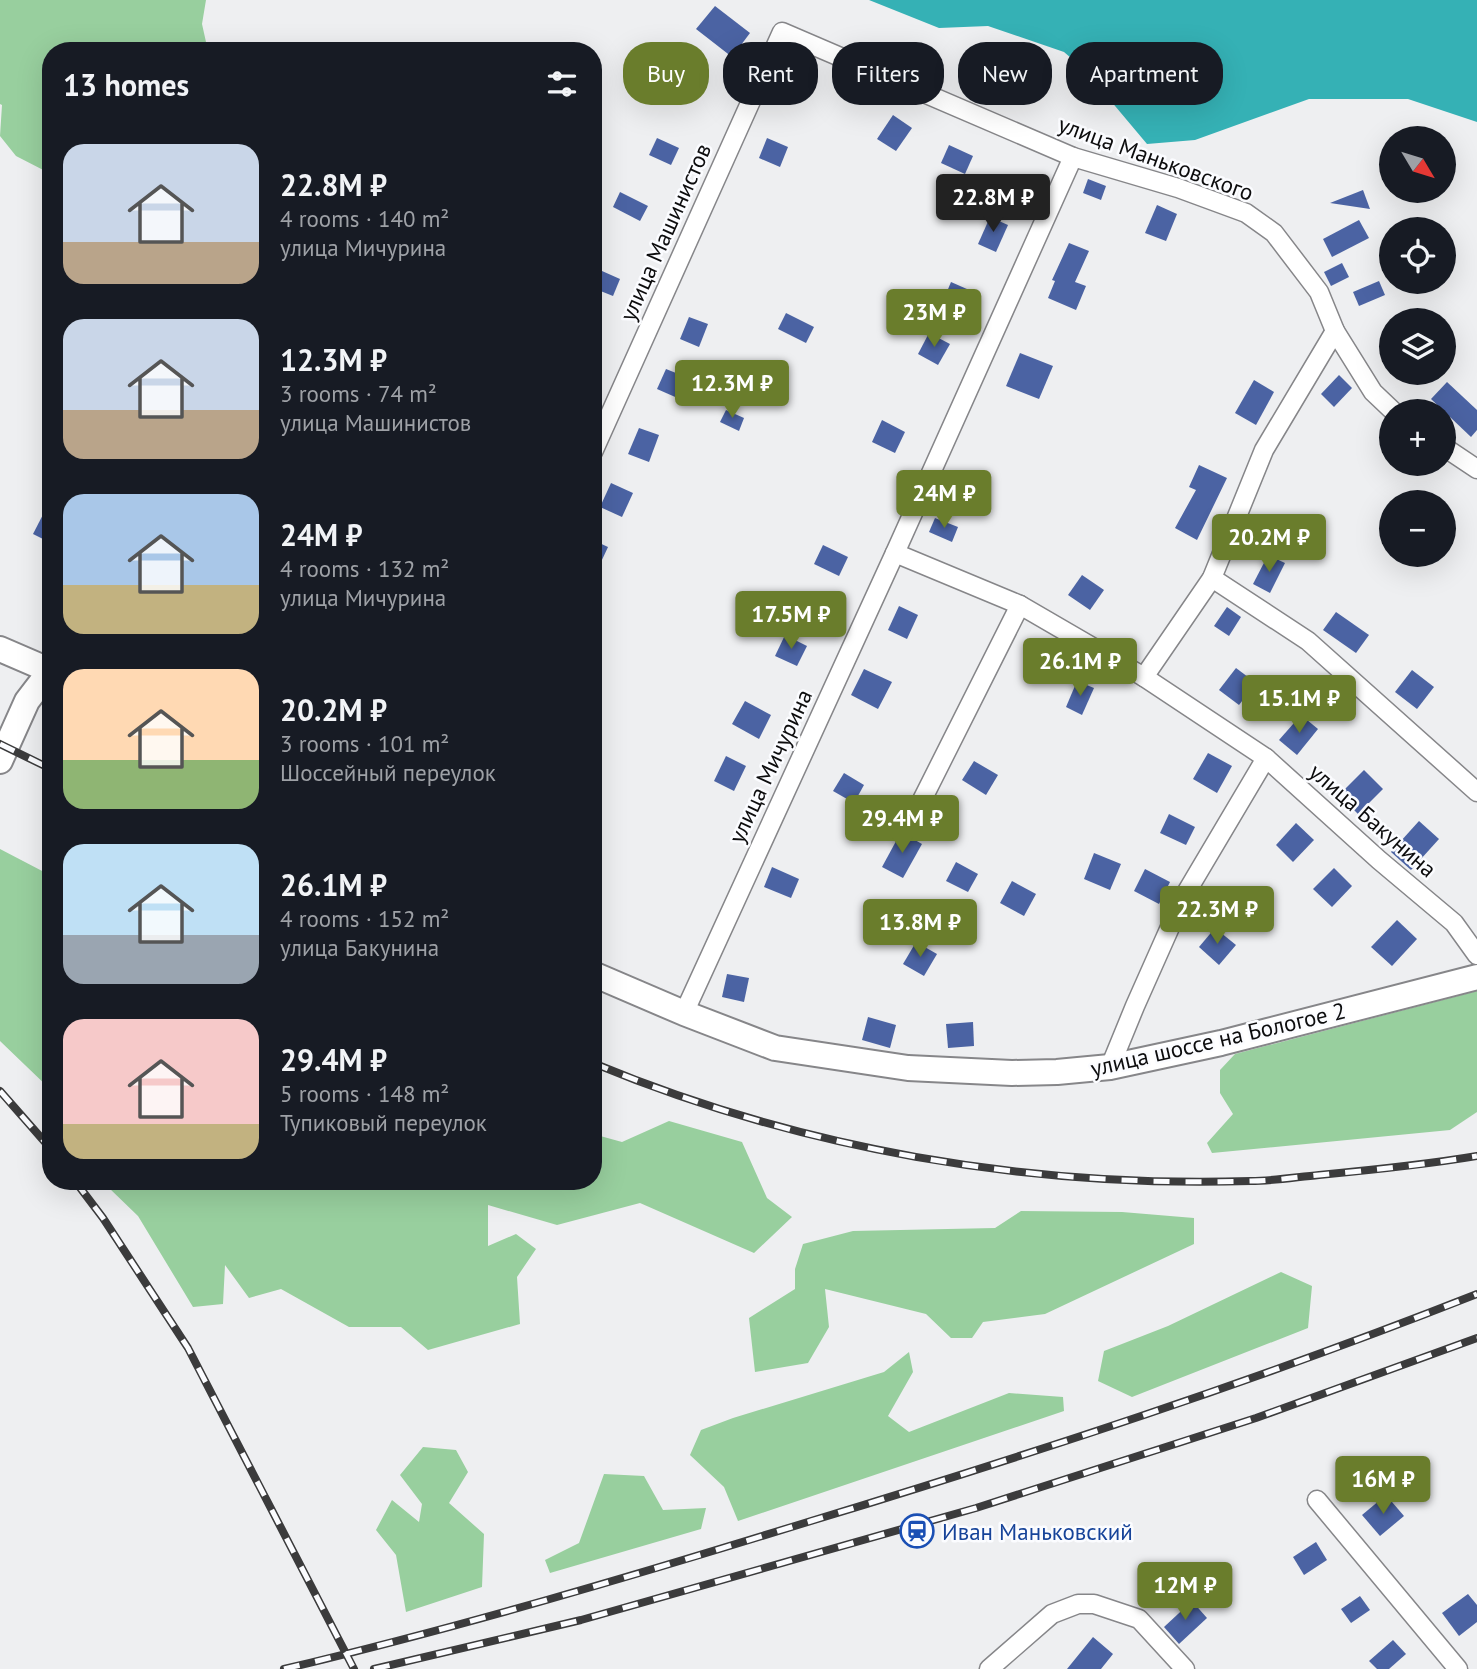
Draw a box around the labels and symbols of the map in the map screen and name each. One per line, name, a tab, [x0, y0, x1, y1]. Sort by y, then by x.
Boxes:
street label: улица Маньковского	[1054, 109, 1258, 207]
north arrow	[1379, 126, 1456, 203]
street label: улица Машинистов	[613, 139, 717, 325]
pin: 22.8M ₽	[928, 174, 1058, 234]
pin: 23M ₽	[885, 290, 983, 349]
pin: 12.3M ₽	[667, 360, 797, 420]
pin: 24M ₽	[895, 470, 993, 530]
pin: 20.2M ₽	[1204, 514, 1334, 574]
pin: 17.5M ₽	[726, 592, 856, 651]
pin: 26.1M ₽	[1015, 638, 1145, 698]
pin: 15.1M ₽	[1234, 676, 1364, 735]
street label: улица Мичурина	[722, 685, 818, 847]
street label: улица Бакунина	[1303, 757, 1443, 883]
pin: 29.4M ₽	[837, 796, 967, 855]
pin: 22.3M ₽	[1152, 886, 1282, 946]
pin: 13.8M ₽	[855, 900, 985, 959]
street label: улица шоссе на Бологое 2	[1088, 996, 1348, 1082]
pin: 16M ₽	[1334, 1456, 1432, 1516]
station icon: Иван Маньковский	[898, 1512, 936, 1550]
place label: Иван Маньковский	[942, 1517, 1133, 1546]
pin: 12M ₽	[1136, 1562, 1234, 1622]

